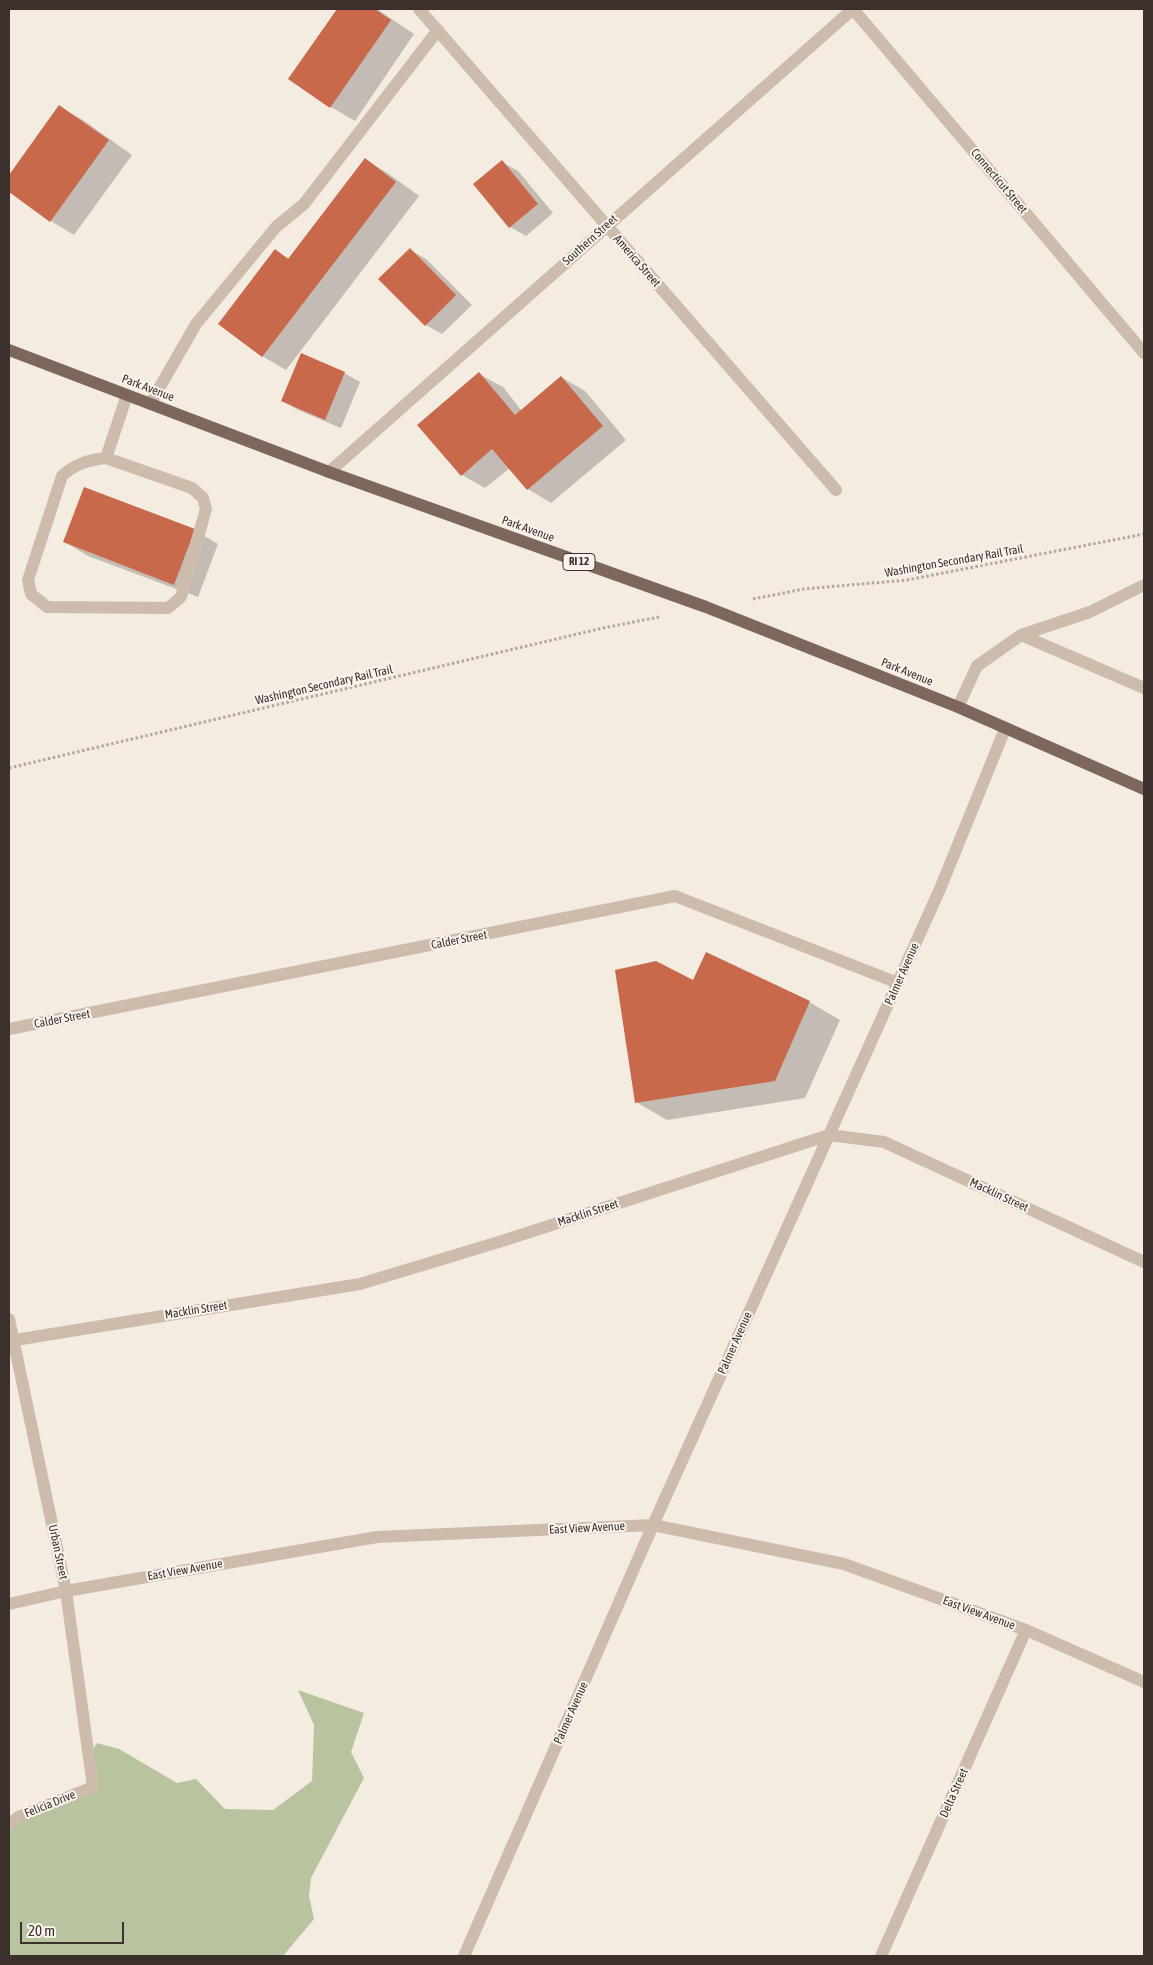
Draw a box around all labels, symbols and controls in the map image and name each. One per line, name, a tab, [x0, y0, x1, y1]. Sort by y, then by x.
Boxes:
street label: Connecticut Street	[968, 146, 1030, 216]
street label: Southern Street	[560, 212, 620, 268]
street label: America Street	[610, 232, 664, 290]
street label: Park Avenue	[120, 371, 176, 405]
street label: Park Avenue	[500, 513, 556, 545]
street label: Washington Secondary Rail Trail	[884, 542, 1024, 580]
road number: RI 12	[563, 554, 595, 570]
street label: Park Avenue	[879, 655, 935, 689]
street label: Washington Secondary Rail Trail	[254, 662, 394, 708]
street label: Calder Street	[430, 928, 488, 952]
street label: Palmer Avenue	[882, 941, 922, 1007]
street label: Calder Street	[33, 1007, 91, 1031]
street label: Macklin Street	[967, 1175, 1031, 1215]
street label: Macklin Street	[556, 1196, 620, 1230]
street label: Macklin Street	[164, 1298, 228, 1322]
street label: Palmer Avenue	[715, 1310, 755, 1376]
street label: East View Avenue	[549, 1519, 625, 1537]
street label: Urban Street	[45, 1523, 71, 1581]
street label: East View Avenue	[146, 1556, 224, 1584]
street label: East View Avenue	[941, 1593, 1017, 1633]
street label: Palmer Avenue	[551, 1680, 591, 1746]
street label: Delta Street	[937, 1766, 971, 1820]
street label: Felicia Drive	[22, 1787, 78, 1821]
scale bar	[22, 1912, 126, 1944]
text: 20 m	[28, 1922, 55, 1939]

